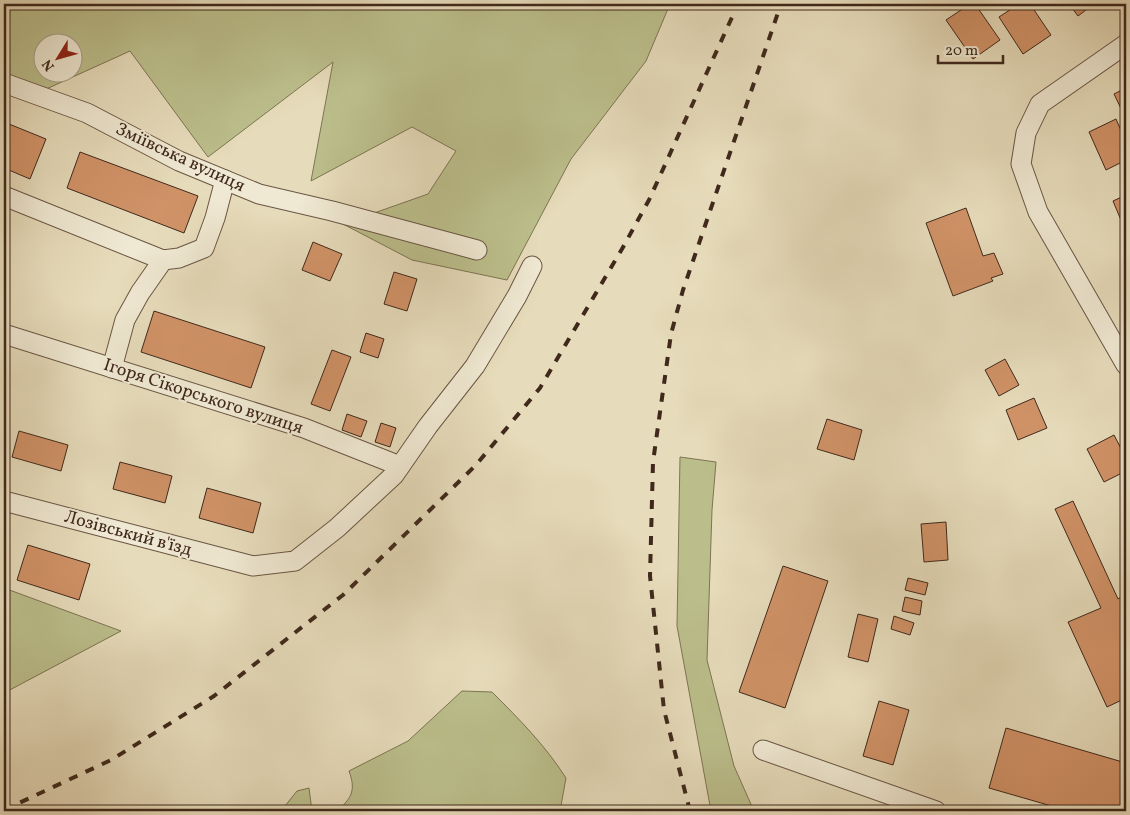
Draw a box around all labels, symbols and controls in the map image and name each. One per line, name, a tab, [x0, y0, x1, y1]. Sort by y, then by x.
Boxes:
north arrow	[32, 32, 82, 82]
scale bar	[938, 32, 1002, 64]
text: 20 m	[945, 41, 978, 62]
text: N	[38, 55, 59, 75]
street label: Зміївська вулиця	[111, 117, 249, 199]
street label: Ігоря Сікорського вулиця	[100, 353, 306, 441]
street label: Лозівський в'їзд	[61, 505, 195, 563]

